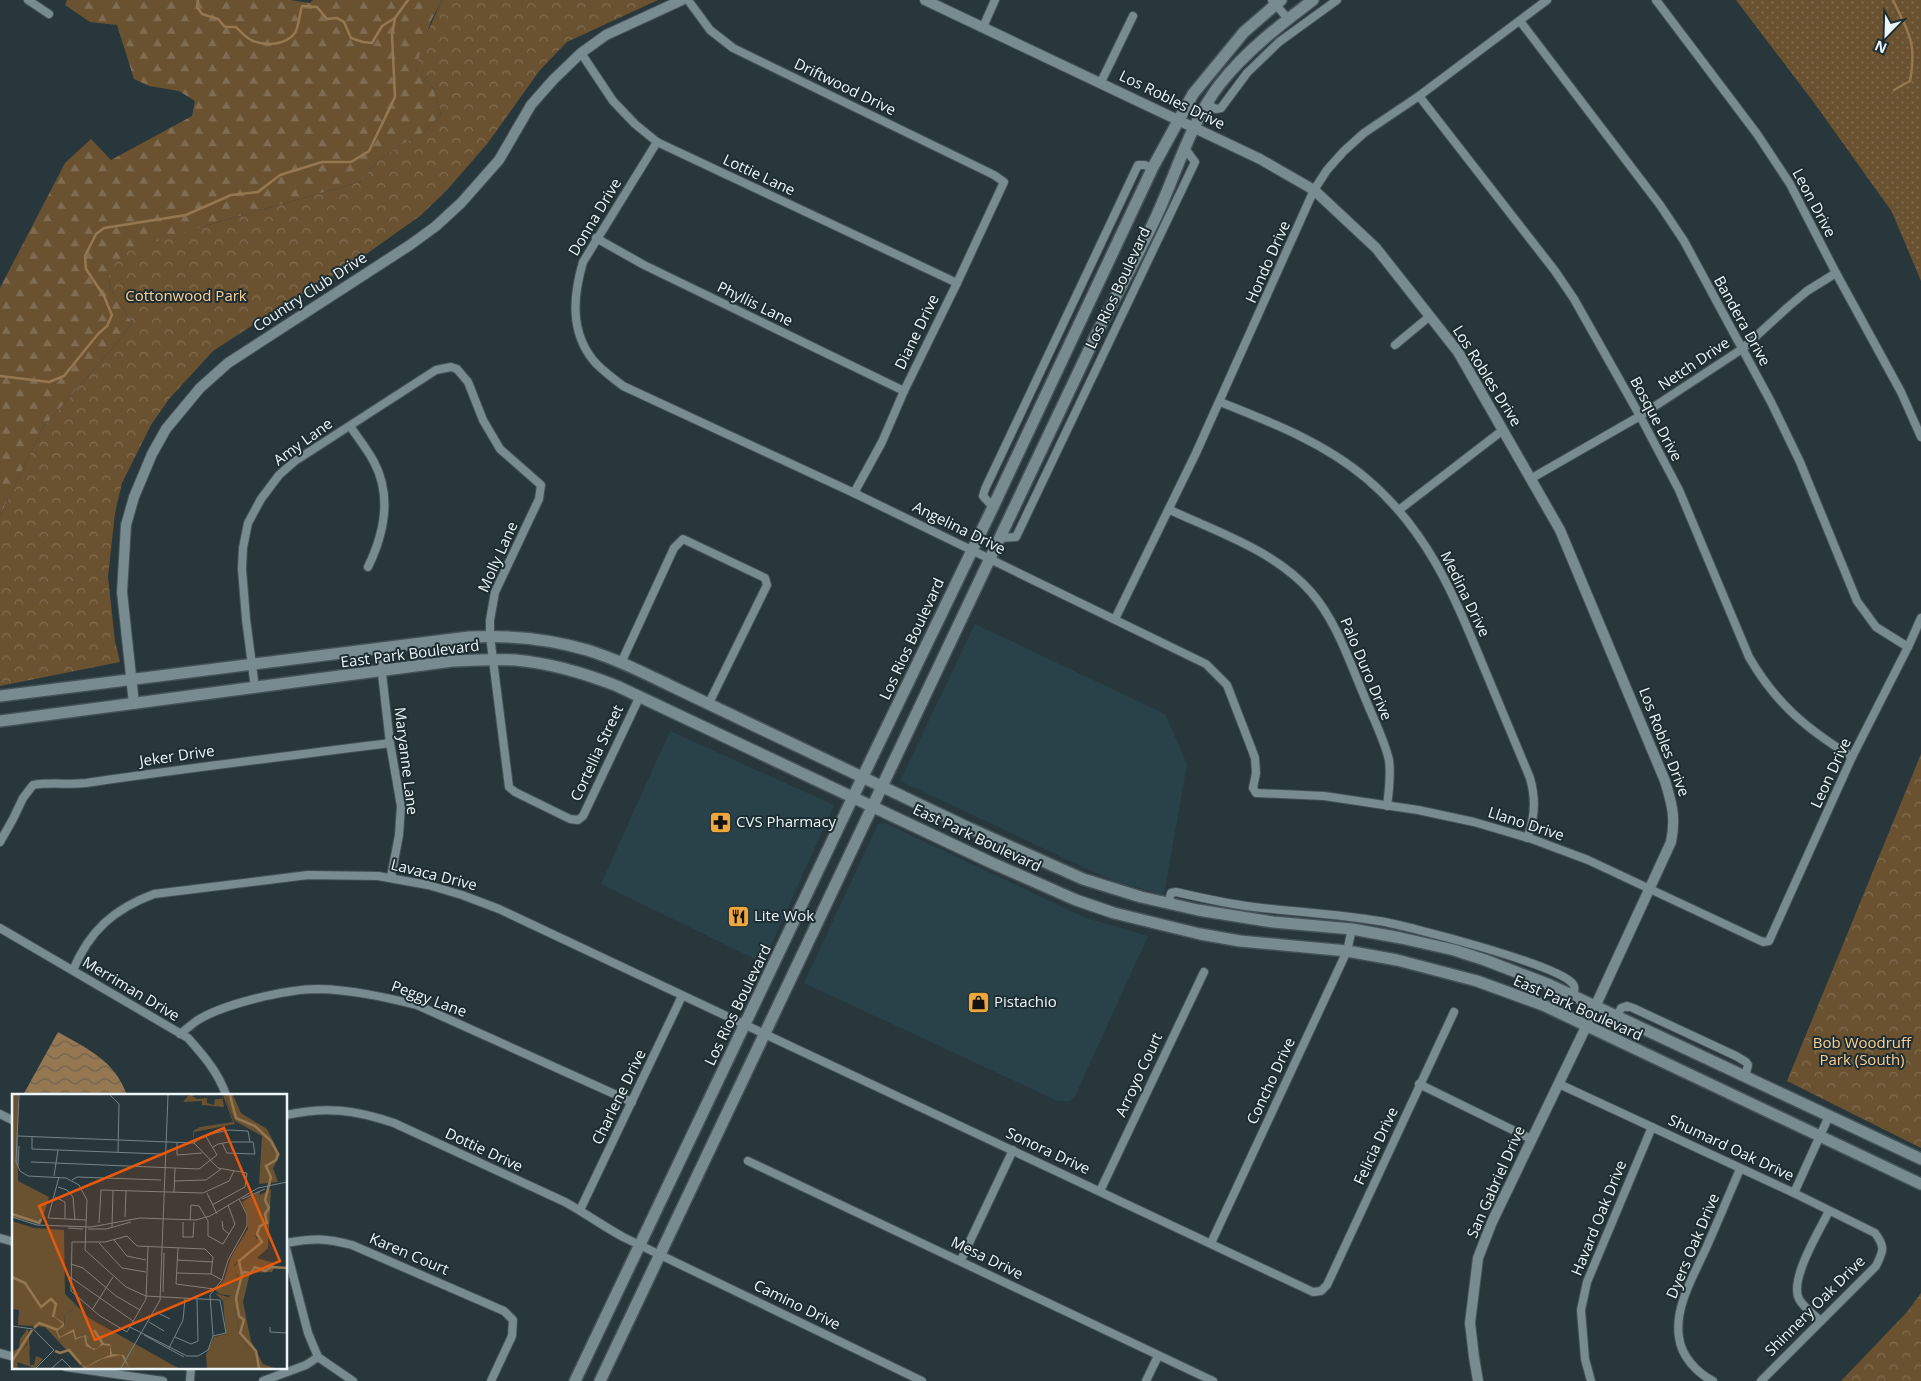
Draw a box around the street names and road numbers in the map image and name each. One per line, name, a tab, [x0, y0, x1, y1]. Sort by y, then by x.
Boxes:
street label: Driftwood Drive	[791, 53, 900, 119]
street label: Los Robles Drive	[1116, 65, 1229, 133]
street label: Lottie Lane	[720, 149, 799, 200]
street label: Leon Drive	[1788, 165, 1841, 240]
street label: Donna Drive	[563, 174, 625, 259]
street label: Hondo Drive	[1240, 217, 1294, 306]
street label: Los Rios Boulevard	[1080, 223, 1154, 352]
street label: Country Club Drive	[249, 247, 370, 335]
street label: Bandera Drive	[1710, 272, 1776, 369]
street label: Phyllis Lane	[714, 276, 797, 330]
street label: Diane Drive	[889, 291, 943, 372]
street label: Los Robles Drive	[1449, 321, 1527, 430]
street label: Netch Drive	[1654, 332, 1733, 394]
street label: Bosque Drive	[1626, 373, 1688, 464]
street label: Amy Lane	[269, 413, 336, 469]
street label: Angelina Drive	[910, 496, 1009, 558]
street label: Molly Lane	[473, 518, 522, 595]
street label: Medina Drive	[1437, 547, 1495, 640]
street label: Los Rios Boulevard	[874, 574, 948, 703]
street label: Palo Duro Drive	[1336, 614, 1398, 723]
street label: East Park Boulevard	[339, 635, 480, 671]
street label: Los Robles Drive	[1635, 684, 1695, 799]
street label: Cortellia Street	[565, 701, 627, 804]
street label: Maryanne Lane	[390, 706, 424, 816]
street label: Leon Drive	[1805, 734, 1855, 811]
street label: Jeker Drive	[136, 740, 216, 770]
street label: East Park Boulevard	[910, 799, 1045, 876]
street label: Llano Drive	[1486, 801, 1567, 845]
street label: Lavaca Drive	[389, 854, 479, 894]
street label: Los Rios Boulevard	[699, 941, 775, 1068]
street label: Merriman Drive	[79, 951, 184, 1025]
street label: East Park Boulevard	[1511, 970, 1646, 1045]
street label: Peggy Lane	[389, 975, 470, 1021]
street label: Arroyo Court	[1110, 1029, 1166, 1120]
street label: Concho Drive	[1241, 1034, 1299, 1127]
street label: Charlene Drive	[586, 1046, 650, 1147]
street label: Felicia Drive	[1348, 1103, 1402, 1188]
street label: Shumard Oak Drive	[1665, 1109, 1798, 1185]
street label: Dottie Drive	[442, 1122, 526, 1176]
street label: Sonora Drive	[1003, 1122, 1094, 1178]
street label: San Gabriel Drive	[1461, 1122, 1529, 1241]
street label: Havard Oak Drive	[1566, 1157, 1630, 1278]
street label: Dyers Oak Drive	[1661, 1190, 1723, 1301]
street label: Karen Court	[367, 1227, 452, 1279]
street label: Mesa Drive	[948, 1231, 1027, 1283]
street label: Shinnery Oak Drive	[1760, 1251, 1869, 1360]
street label: Camino Drive	[751, 1274, 844, 1334]

